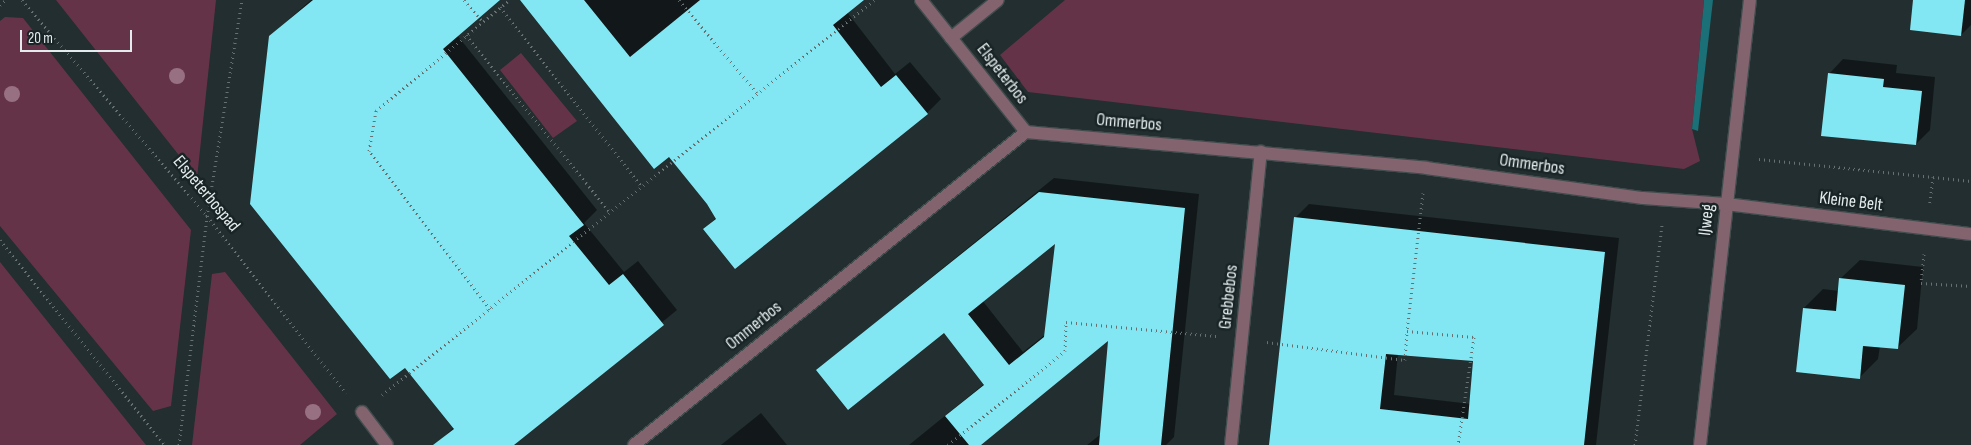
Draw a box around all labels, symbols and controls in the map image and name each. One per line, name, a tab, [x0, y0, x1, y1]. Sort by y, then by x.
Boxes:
scale bar	[22, 20, 135, 52]
text: 20 m	[28, 29, 53, 48]
street label: Elspeterbos	[972, 39, 1032, 109]
street label: Ommerbos	[1095, 109, 1163, 137]
street label: Ommerbos	[1498, 150, 1566, 180]
street label: Elspeterbospad	[168, 151, 244, 237]
street label: Kleine Belt	[1818, 187, 1884, 217]
street label: IJweg	[1695, 203, 1719, 237]
street label: Grebbebos	[1215, 264, 1243, 330]
street label: Ommerbos	[722, 297, 786, 355]

